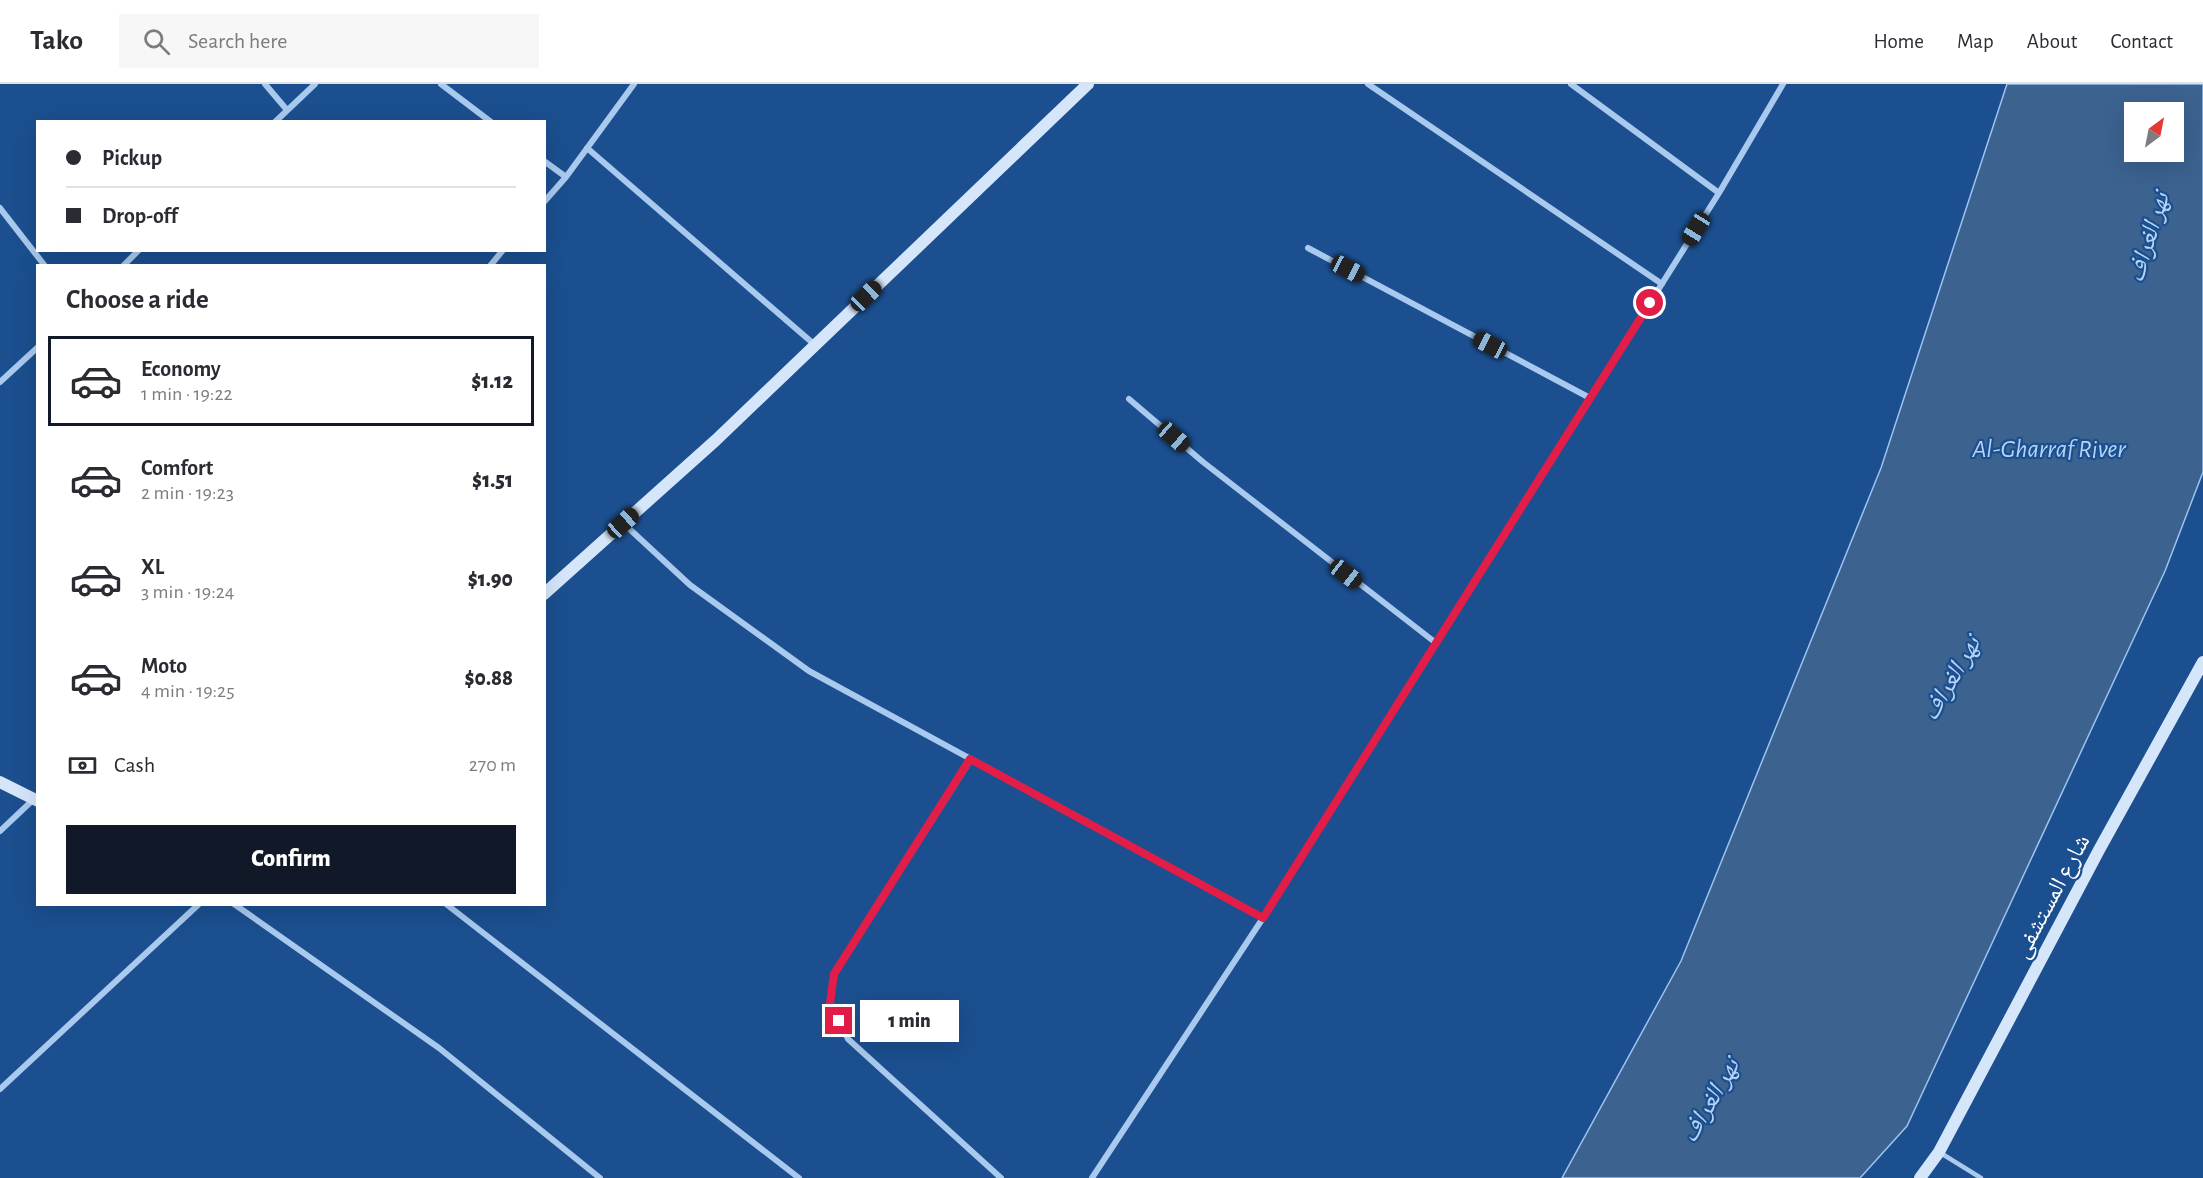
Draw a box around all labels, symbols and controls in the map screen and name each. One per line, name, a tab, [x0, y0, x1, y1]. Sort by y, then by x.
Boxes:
search box	[119, 14, 539, 68]
icon: search	[140, 25, 173, 58]
text: Tako	[30, 27, 83, 55]
text: Search here	[188, 30, 288, 52]
text: Home	[1873, 31, 1924, 52]
text: Map	[1957, 31, 1994, 52]
text: About	[2027, 31, 2077, 52]
text: Contact	[2110, 31, 2173, 52]
north arrow	[2124, 102, 2184, 162]
map controls	[2124, 102, 2184, 162]
text: Pickup	[102, 147, 162, 169]
water label: نهر الغراف	[2122, 186, 2176, 286]
text: Drop-off	[102, 205, 178, 227]
car	[1679, 209, 1713, 249]
car	[1328, 253, 1368, 285]
car	[847, 277, 885, 315]
text: Choose a ride	[66, 286, 209, 313]
route start	[1636, 289, 1663, 316]
car	[1470, 329, 1510, 361]
icon: car	[69, 354, 123, 408]
text: Economy	[141, 358, 221, 380]
text: $1.12	[471, 370, 513, 392]
text: 1 min · 19:22	[141, 384, 233, 404]
car	[1155, 418, 1193, 456]
water label: Al-Gharraf River	[1971, 436, 2127, 462]
icon: car	[69, 453, 123, 507]
text: Comfort	[141, 457, 213, 479]
text: $1.51	[472, 469, 513, 491]
text: 2 min · 19:23	[141, 483, 234, 503]
car	[604, 504, 642, 542]
icon: car	[69, 552, 123, 606]
text: XL	[141, 556, 164, 578]
car	[1326, 556, 1366, 592]
text: $1.90	[468, 568, 513, 590]
text: 3 min · 19:24	[141, 582, 234, 602]
water label: نهر الغراف	[1916, 629, 1988, 726]
icon: car	[69, 651, 123, 705]
text: Moto	[141, 655, 187, 677]
text: $0.88	[464, 667, 513, 689]
text: 4 min · 19:25	[141, 681, 235, 701]
icon: cash	[66, 749, 99, 782]
text: Cash	[114, 754, 155, 776]
text: 270 m	[469, 755, 516, 775]
button: Confirm	[66, 825, 516, 894]
street label: شارع المستشفى	[2009, 831, 2096, 963]
callout: 1 min	[860, 1000, 959, 1042]
route end	[825, 1007, 852, 1034]
text: 1 min	[888, 1011, 931, 1031]
water label: نهر الغراف	[1675, 1051, 1747, 1148]

